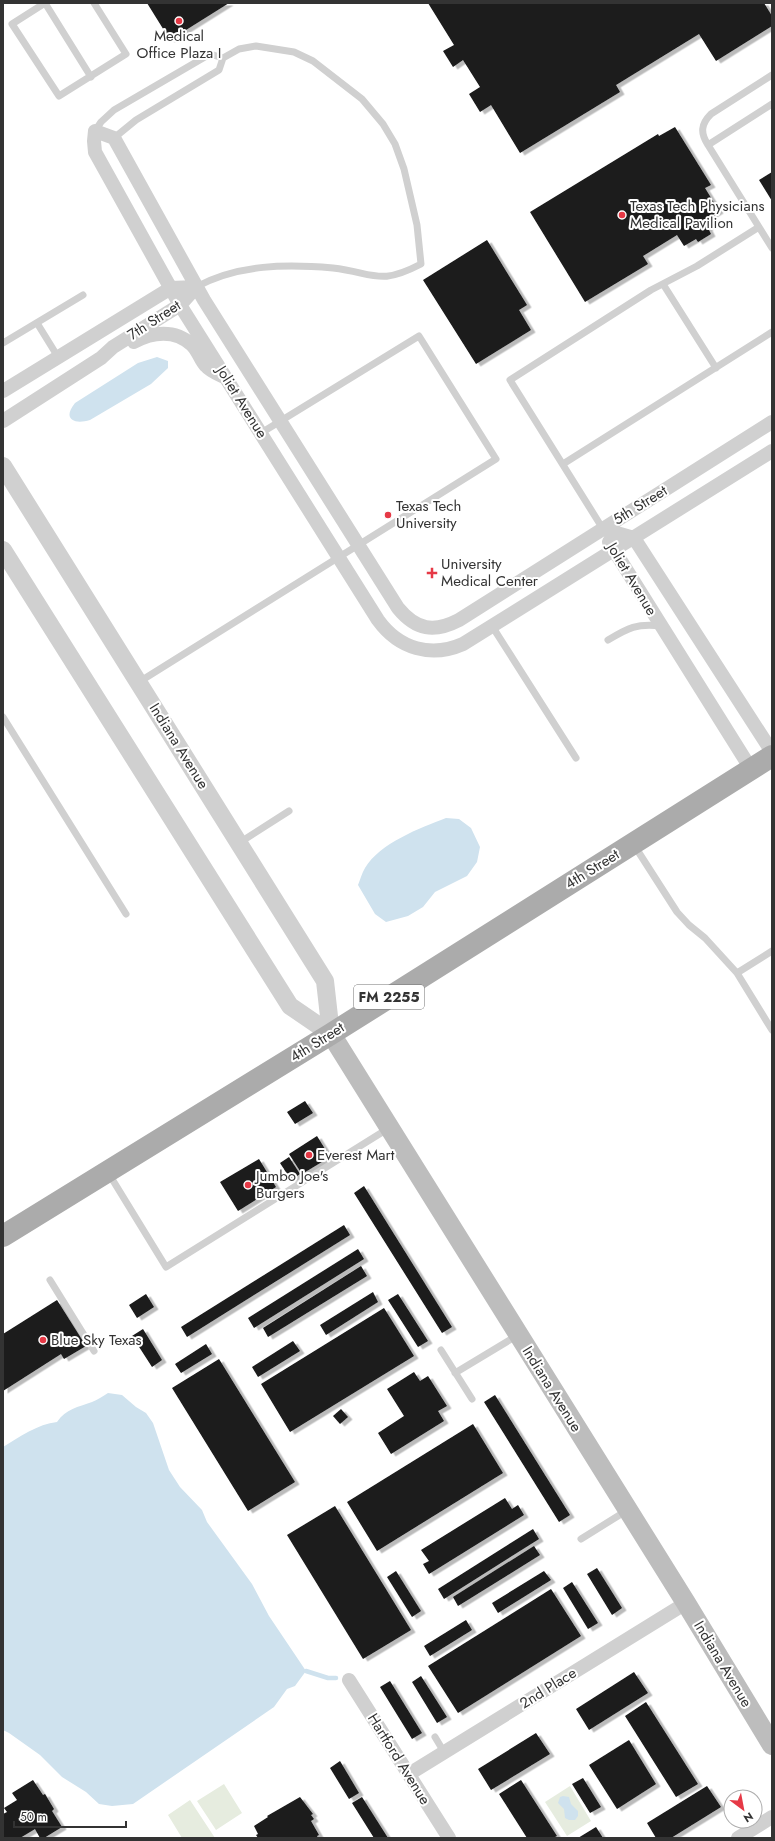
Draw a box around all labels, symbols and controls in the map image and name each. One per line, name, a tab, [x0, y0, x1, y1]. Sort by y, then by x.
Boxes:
marker: Medical Office Plaza I	[174, 16, 184, 26]
place label: Medical Office Plaza I	[137, 25, 221, 64]
place label: Texas Tech Physicians Medical Pavilion	[630, 195, 765, 234]
marker: Texas Tech Physicians Medical Pavilion	[617, 210, 627, 220]
street label: 7th Street	[123, 294, 185, 345]
street label: Joliet Avenue	[210, 360, 273, 443]
street label: 5th Street	[609, 480, 672, 530]
place label: Texas Tech University	[396, 495, 461, 534]
marker: Texas Tech University	[383, 510, 393, 520]
street label: Joliet Avenue	[601, 537, 663, 620]
place label: University Medical Center	[441, 553, 539, 592]
marker: University Medical Center	[426, 567, 438, 579]
street label: Indiana Avenue	[144, 699, 214, 793]
street label: 4th Street	[561, 843, 624, 894]
road number: FM 2255	[354, 985, 424, 1009]
street label: 4th Street	[286, 1016, 349, 1067]
place label: Everest Mart	[317, 1144, 395, 1166]
marker: Everest Mart	[304, 1150, 314, 1160]
place label: Jumbo Joe's Burgers	[254, 1165, 328, 1204]
marker: Jumbo Joe's Burgers	[243, 1180, 253, 1190]
place label: Blue Sky Texas	[51, 1329, 142, 1351]
marker: Blue Sky Texas	[38, 1335, 48, 1345]
street label: Indiana Avenue	[517, 1342, 587, 1436]
street label: Indiana Avenue	[688, 1617, 758, 1712]
street label: 2nd Place	[515, 1662, 581, 1714]
street label: Hartford Avenue	[362, 1709, 436, 1809]
north arrow	[723, 1789, 763, 1829]
scale bar	[14, 1803, 126, 1829]
text: 50 m	[20, 1808, 47, 1826]
text: N	[740, 1808, 756, 1827]

